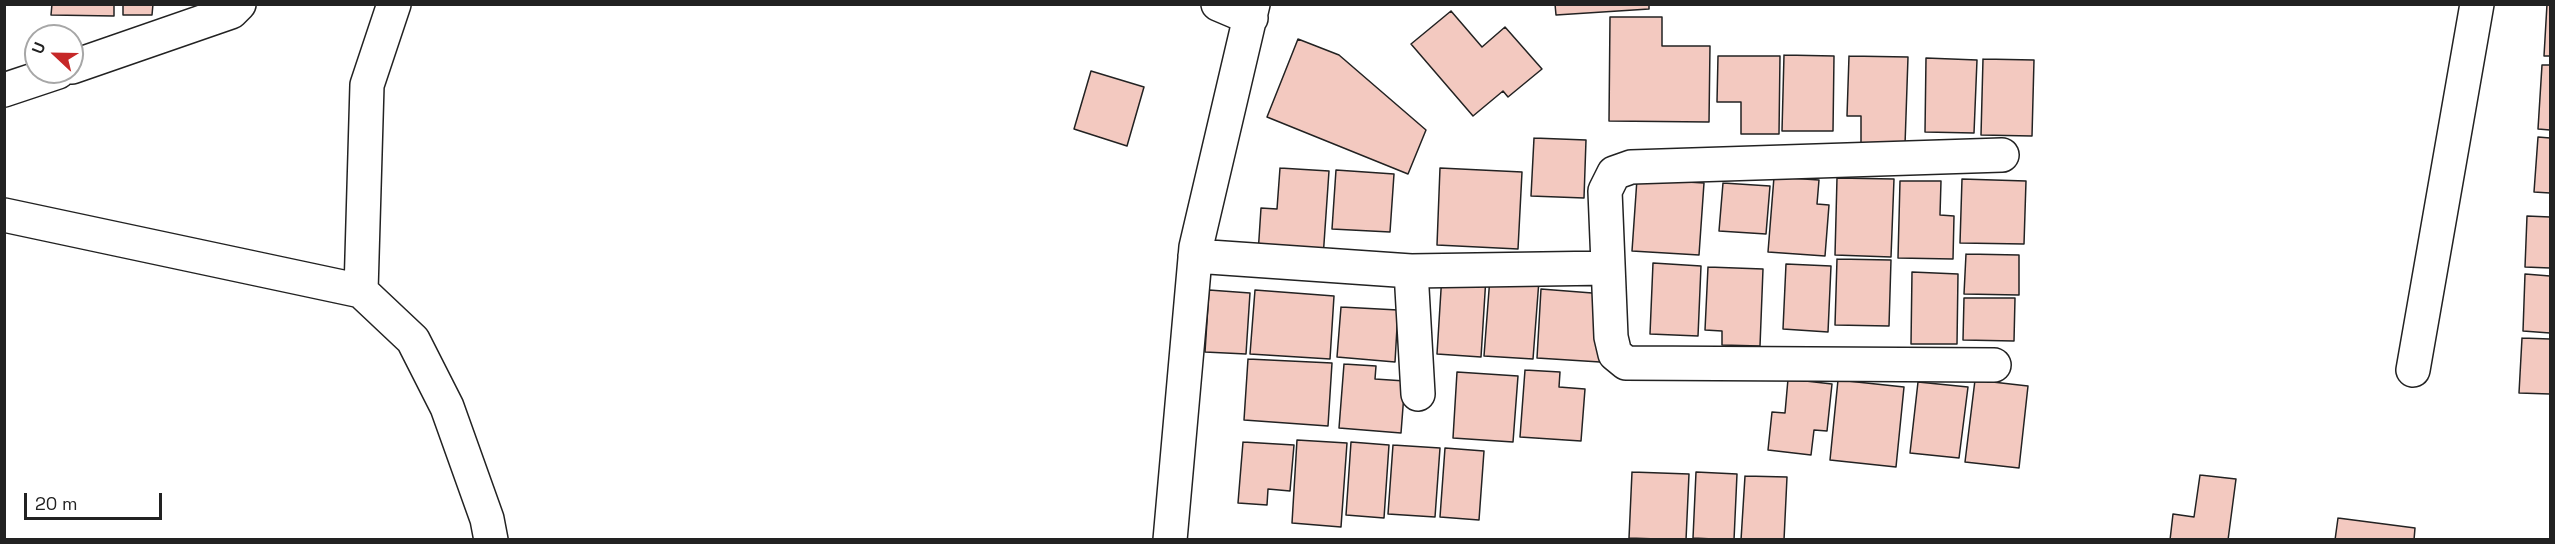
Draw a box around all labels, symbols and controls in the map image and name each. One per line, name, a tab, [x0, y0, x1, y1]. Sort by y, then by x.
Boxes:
north arrow	[24, 24, 84, 84]
text: U	[27, 39, 50, 57]
scale bar	[27, 481, 165, 519]
text: 20 m	[35, 492, 78, 515]

